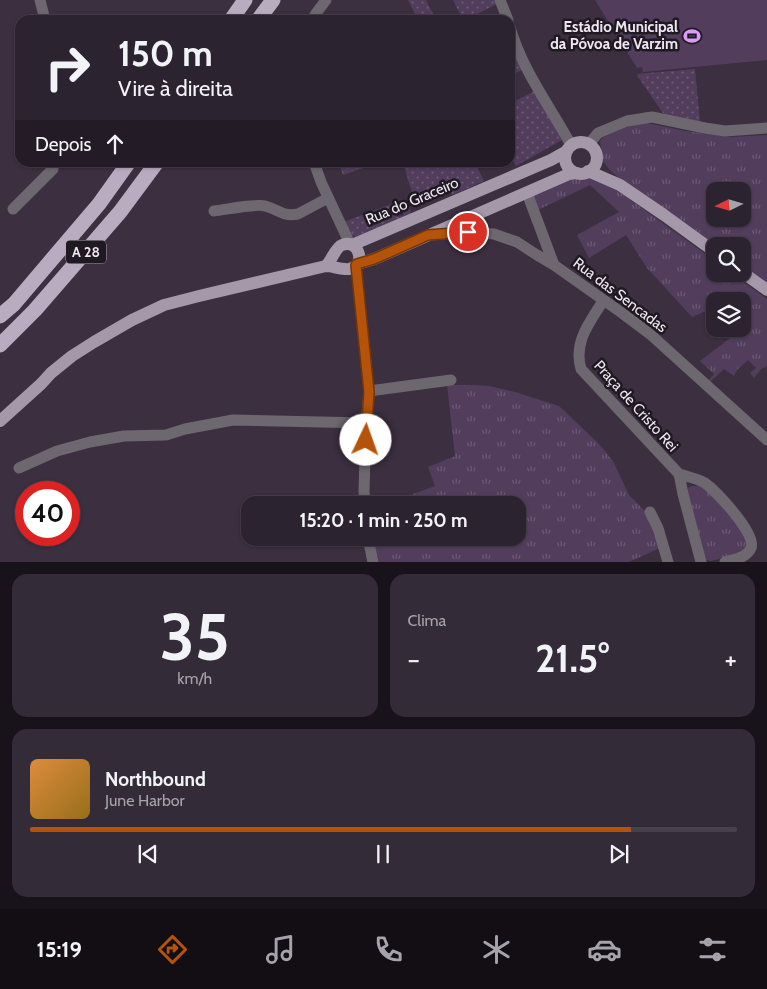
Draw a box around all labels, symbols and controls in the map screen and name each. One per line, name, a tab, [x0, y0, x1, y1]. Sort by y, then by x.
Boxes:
place label: Estádio Municipal da Póvoa de Varzim	[550, 18, 678, 53]
sports icon: Estádio Municipal da Póvoa de Varzim	[682, 26, 702, 46]
text: 150 m	[118, 32, 213, 75]
icon: right	[35, 35, 100, 100]
text: Vire à direita	[118, 75, 233, 102]
icon: ahead	[101, 130, 129, 158]
text: Depois	[35, 133, 91, 156]
street label: Rua do Graceiro	[363, 173, 461, 229]
north arrow	[706, 182, 751, 228]
map controls	[706, 182, 751, 337]
pin	[447, 211, 489, 253]
icon: arrive	[454, 218, 482, 246]
button: search	[706, 237, 751, 282]
road number: A 28	[66, 240, 106, 264]
street label: Rua das Sencadas	[569, 254, 671, 336]
button: layers	[706, 292, 751, 337]
street label: Praça de Cristo Rei	[590, 357, 682, 455]
position arrow	[339, 413, 391, 465]
speed limit sign: 40	[15, 481, 80, 546]
text: 15:20 · 1 min · 250 m	[299, 509, 468, 532]
text: 35	[160, 597, 230, 676]
text: Clima	[408, 611, 446, 630]
text: 21.5°	[535, 635, 609, 682]
text: −	[408, 642, 420, 676]
text: +	[725, 642, 737, 676]
text: km/h	[177, 669, 212, 688]
text: Northbound	[105, 768, 206, 791]
text: June Harbor	[105, 791, 185, 810]
icon: previous	[134, 840, 162, 868]
icon: pause	[369, 840, 397, 868]
icon: next	[605, 840, 633, 868]
icon: directions	[155, 932, 190, 967]
icon: music	[263, 932, 298, 967]
icon: phone	[371, 932, 406, 967]
icon: climate	[479, 932, 514, 967]
icon: car	[587, 932, 622, 967]
icon: filters	[695, 932, 730, 967]
text: 15:19	[37, 936, 82, 963]

